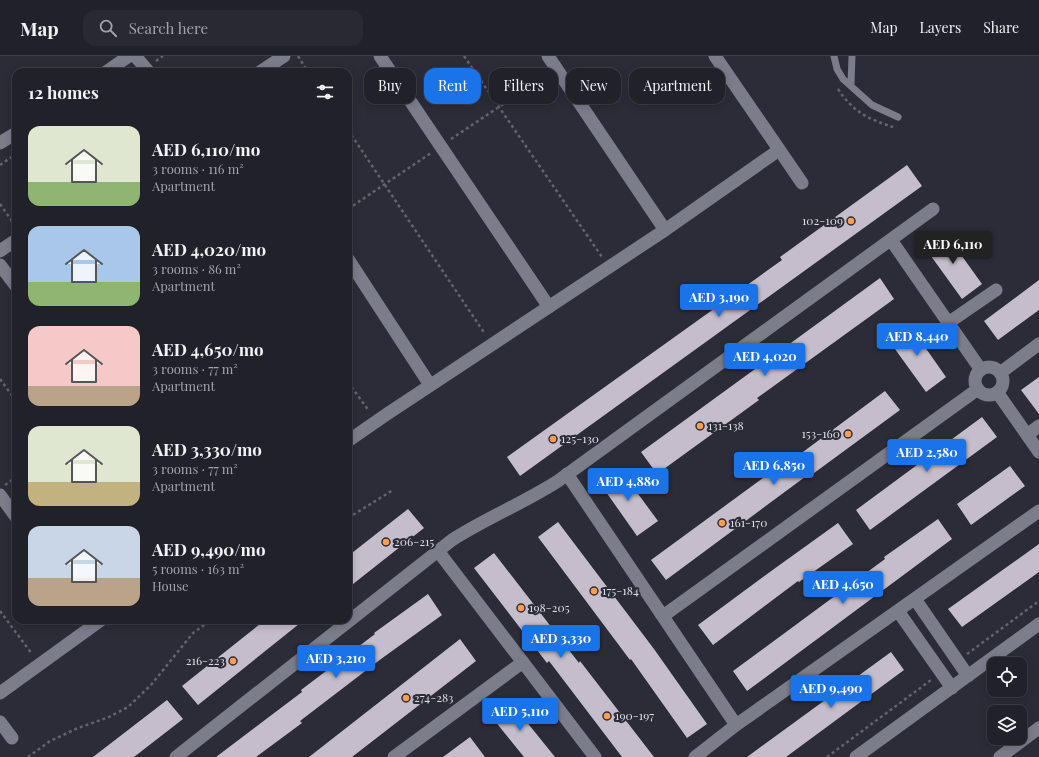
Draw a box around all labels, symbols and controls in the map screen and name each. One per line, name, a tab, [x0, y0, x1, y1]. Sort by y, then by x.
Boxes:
search box	[83, 10, 363, 46]
text: Map	[20, 15, 59, 41]
icon: search	[97, 17, 119, 39]
text: Search here	[129, 18, 208, 38]
text: Map	[870, 18, 898, 37]
text: Layers	[920, 18, 961, 37]
text: Share	[983, 18, 1019, 37]
chip: Buy	[364, 68, 416, 104]
chip: Rent	[424, 68, 481, 104]
chip: Filters	[489, 68, 558, 104]
chip: New	[566, 68, 621, 104]
chip: Apartment	[629, 68, 725, 104]
text: 12 homes	[28, 81, 99, 103]
icon: filters	[314, 81, 336, 103]
text: AED 6,110/mo	[152, 138, 260, 160]
icon: home	[60, 142, 108, 190]
text: 3 rooms · 116 m²	[152, 160, 244, 177]
text: Apartment	[152, 177, 215, 194]
place label: 102-109	[802, 212, 843, 228]
marker: 102-109	[846, 216, 856, 226]
pin: AED 6,110	[907, 231, 999, 265]
text: AED 6,110	[924, 235, 982, 252]
text: AED 4,020/mo	[152, 238, 266, 260]
icon: home	[60, 242, 108, 290]
text: 3 rooms · 86 m²	[152, 260, 241, 277]
text: Apartment	[152, 277, 215, 294]
pin: AED 3,190	[673, 284, 765, 318]
text: AED 3,190	[689, 288, 749, 305]
pin: AED 8,440	[871, 323, 963, 357]
text: AED 8,440	[886, 327, 948, 344]
text: AED 4,650/mo	[152, 338, 264, 360]
icon: home	[60, 342, 108, 390]
pin: AED 4,020	[719, 343, 811, 377]
text: AED 4,020	[733, 347, 797, 364]
text: 3 rooms · 77 m²	[152, 360, 238, 377]
text: Apartment	[152, 377, 215, 394]
place label: 131-138	[708, 417, 744, 433]
marker: 131-138	[695, 421, 705, 431]
place label: 153-160	[801, 425, 840, 441]
marker: 153-160	[843, 429, 853, 439]
place label: 125-130	[561, 430, 599, 446]
marker: 125-130	[548, 434, 558, 444]
text: AED 3,330/mo	[152, 438, 262, 460]
pin: AED 2,580	[881, 439, 973, 473]
icon: home	[60, 442, 108, 490]
text: AED 2,580	[896, 443, 958, 460]
pin: AED 6,850	[728, 452, 820, 486]
text: AED 6,850	[743, 456, 805, 473]
text: 3 rooms · 77 m²	[152, 460, 238, 477]
pin: AED 4,880	[582, 468, 674, 502]
text: AED 4,880	[597, 472, 659, 489]
text: Apartment	[152, 477, 215, 494]
place label: 161-170	[730, 514, 767, 530]
marker: 161-170	[717, 518, 727, 528]
place label: 206-215	[394, 533, 434, 549]
marker: 206-215	[381, 537, 391, 547]
text: AED 9,490/mo	[152, 538, 266, 560]
icon: home	[60, 542, 108, 590]
text: 5 rooms · 163 m²	[152, 560, 244, 577]
pin: AED 4,650	[797, 571, 889, 605]
text: AED 4,650	[812, 575, 874, 592]
text: House	[152, 577, 189, 594]
place label: 175-184	[602, 582, 639, 598]
marker: 175-184	[589, 586, 599, 596]
place label: 198-205	[529, 599, 570, 615]
marker: 198-205	[516, 603, 526, 613]
pin: AED 3,330	[515, 625, 607, 659]
text: AED 3,330	[531, 629, 591, 646]
pin: AED 3,210	[290, 645, 382, 679]
text: AED 3,210	[306, 649, 366, 666]
place label: 216-223	[186, 652, 225, 668]
marker: 216-223	[228, 656, 238, 666]
map controls	[987, 657, 1027, 745]
button: locate	[987, 657, 1027, 697]
pin: AED 9,490	[785, 675, 877, 709]
text: AED 9,490	[800, 679, 862, 696]
place label: 274-283	[414, 689, 453, 705]
marker: 274-283	[401, 693, 411, 703]
pin: AED 5,110	[474, 698, 566, 732]
text: AED 5,110	[491, 702, 549, 719]
button: layers	[987, 705, 1027, 745]
place label: 190-197	[615, 707, 654, 723]
marker: 190-197	[602, 711, 612, 721]

